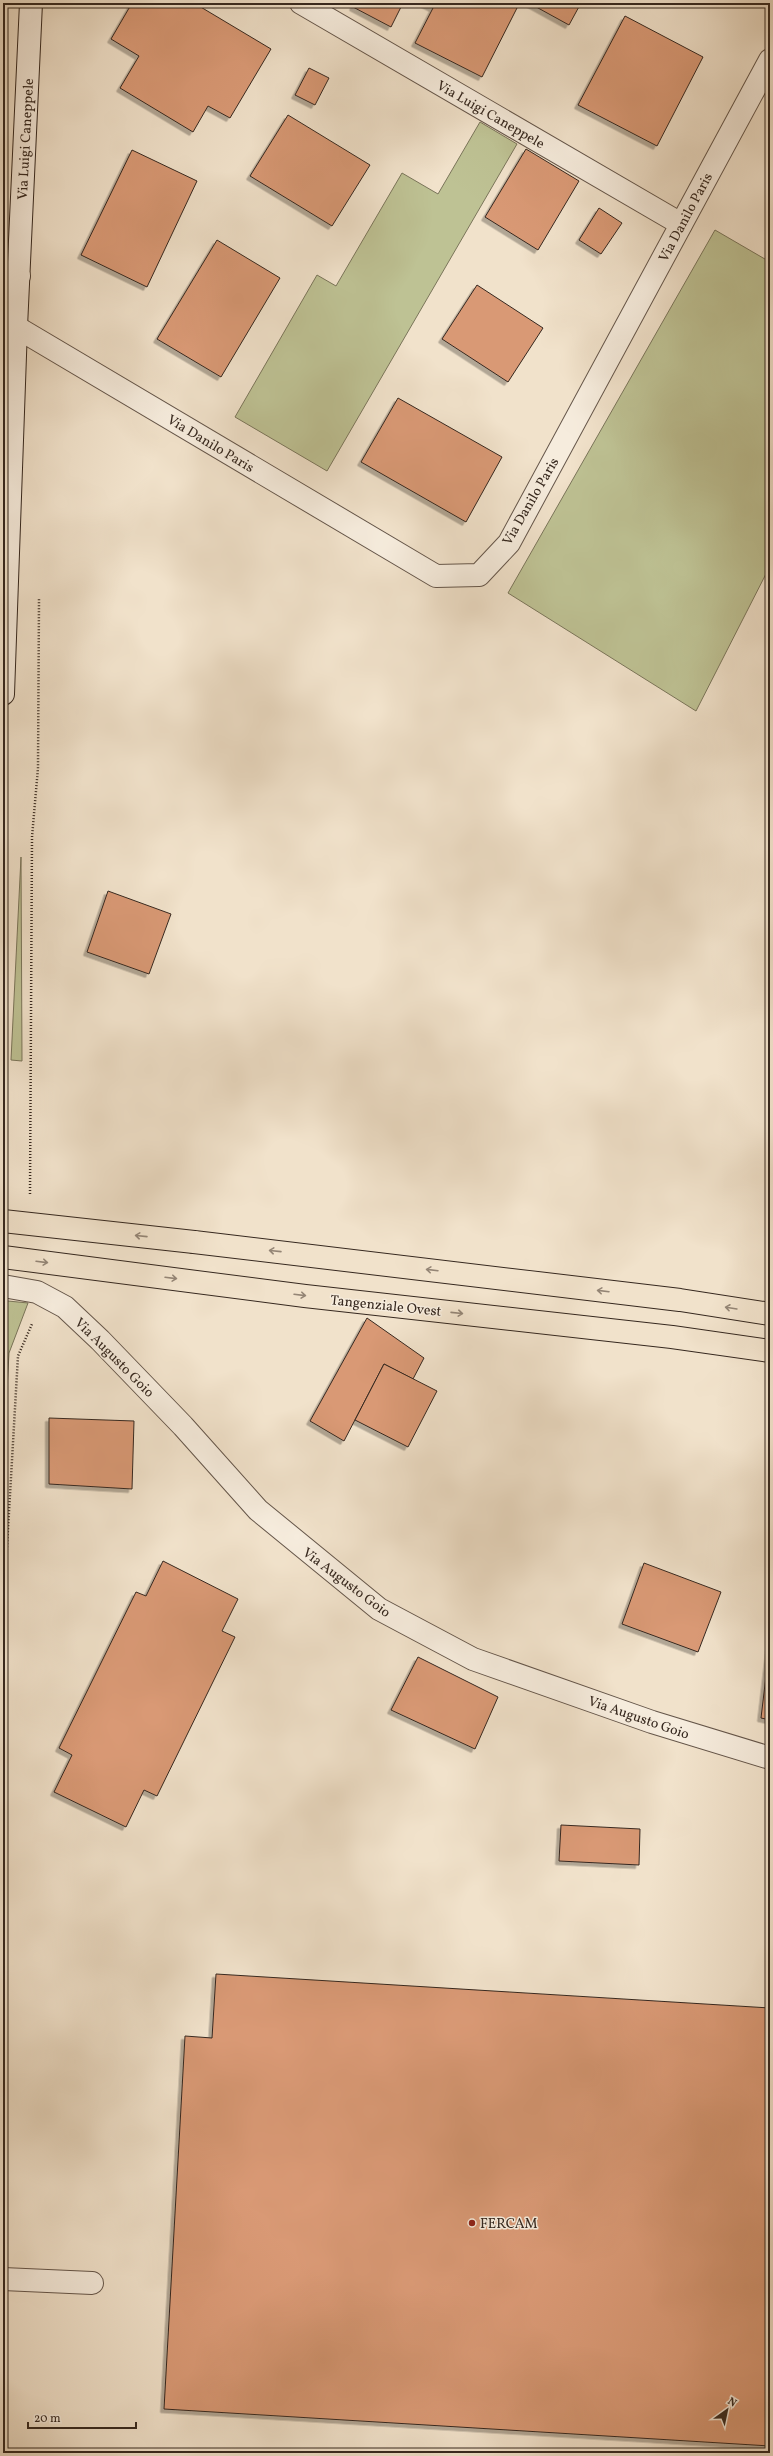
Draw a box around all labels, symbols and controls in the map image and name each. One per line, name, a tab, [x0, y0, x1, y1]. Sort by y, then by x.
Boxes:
street label: Via Luigi Caneppele	[14, 77, 39, 200]
street label: Via Luigi Caneppele	[433, 77, 548, 154]
street label: Via Danilo Paris	[655, 170, 718, 266]
street label: Via Danilo Paris	[163, 411, 257, 478]
street label: Via Danilo Paris	[499, 454, 564, 549]
one-way arrow	[135, 1233, 148, 1240]
one-way arrow	[269, 1248, 282, 1255]
one-way arrow	[35, 1258, 48, 1266]
one-way arrow	[426, 1266, 439, 1274]
one-way arrow	[164, 1274, 177, 1282]
one-way arrow	[597, 1287, 610, 1295]
one-way arrow	[293, 1291, 306, 1299]
street label: Tangenziale Ovest	[329, 1291, 442, 1322]
one-way arrow	[725, 1304, 738, 1312]
one-way arrow	[450, 1309, 463, 1317]
street label: Via Augusto Goio	[70, 1314, 158, 1402]
street label: Via Augusto Goio	[298, 1544, 394, 1623]
street label: Via Augusto Goio	[585, 1692, 692, 1745]
place label: FERCAM	[480, 2215, 538, 2234]
marker: FERCAM	[467, 2218, 477, 2228]
north arrow	[707, 2390, 747, 2430]
text: N	[724, 2394, 739, 2411]
scale bar	[28, 2404, 136, 2430]
text: 20 m	[34, 2411, 61, 2427]

